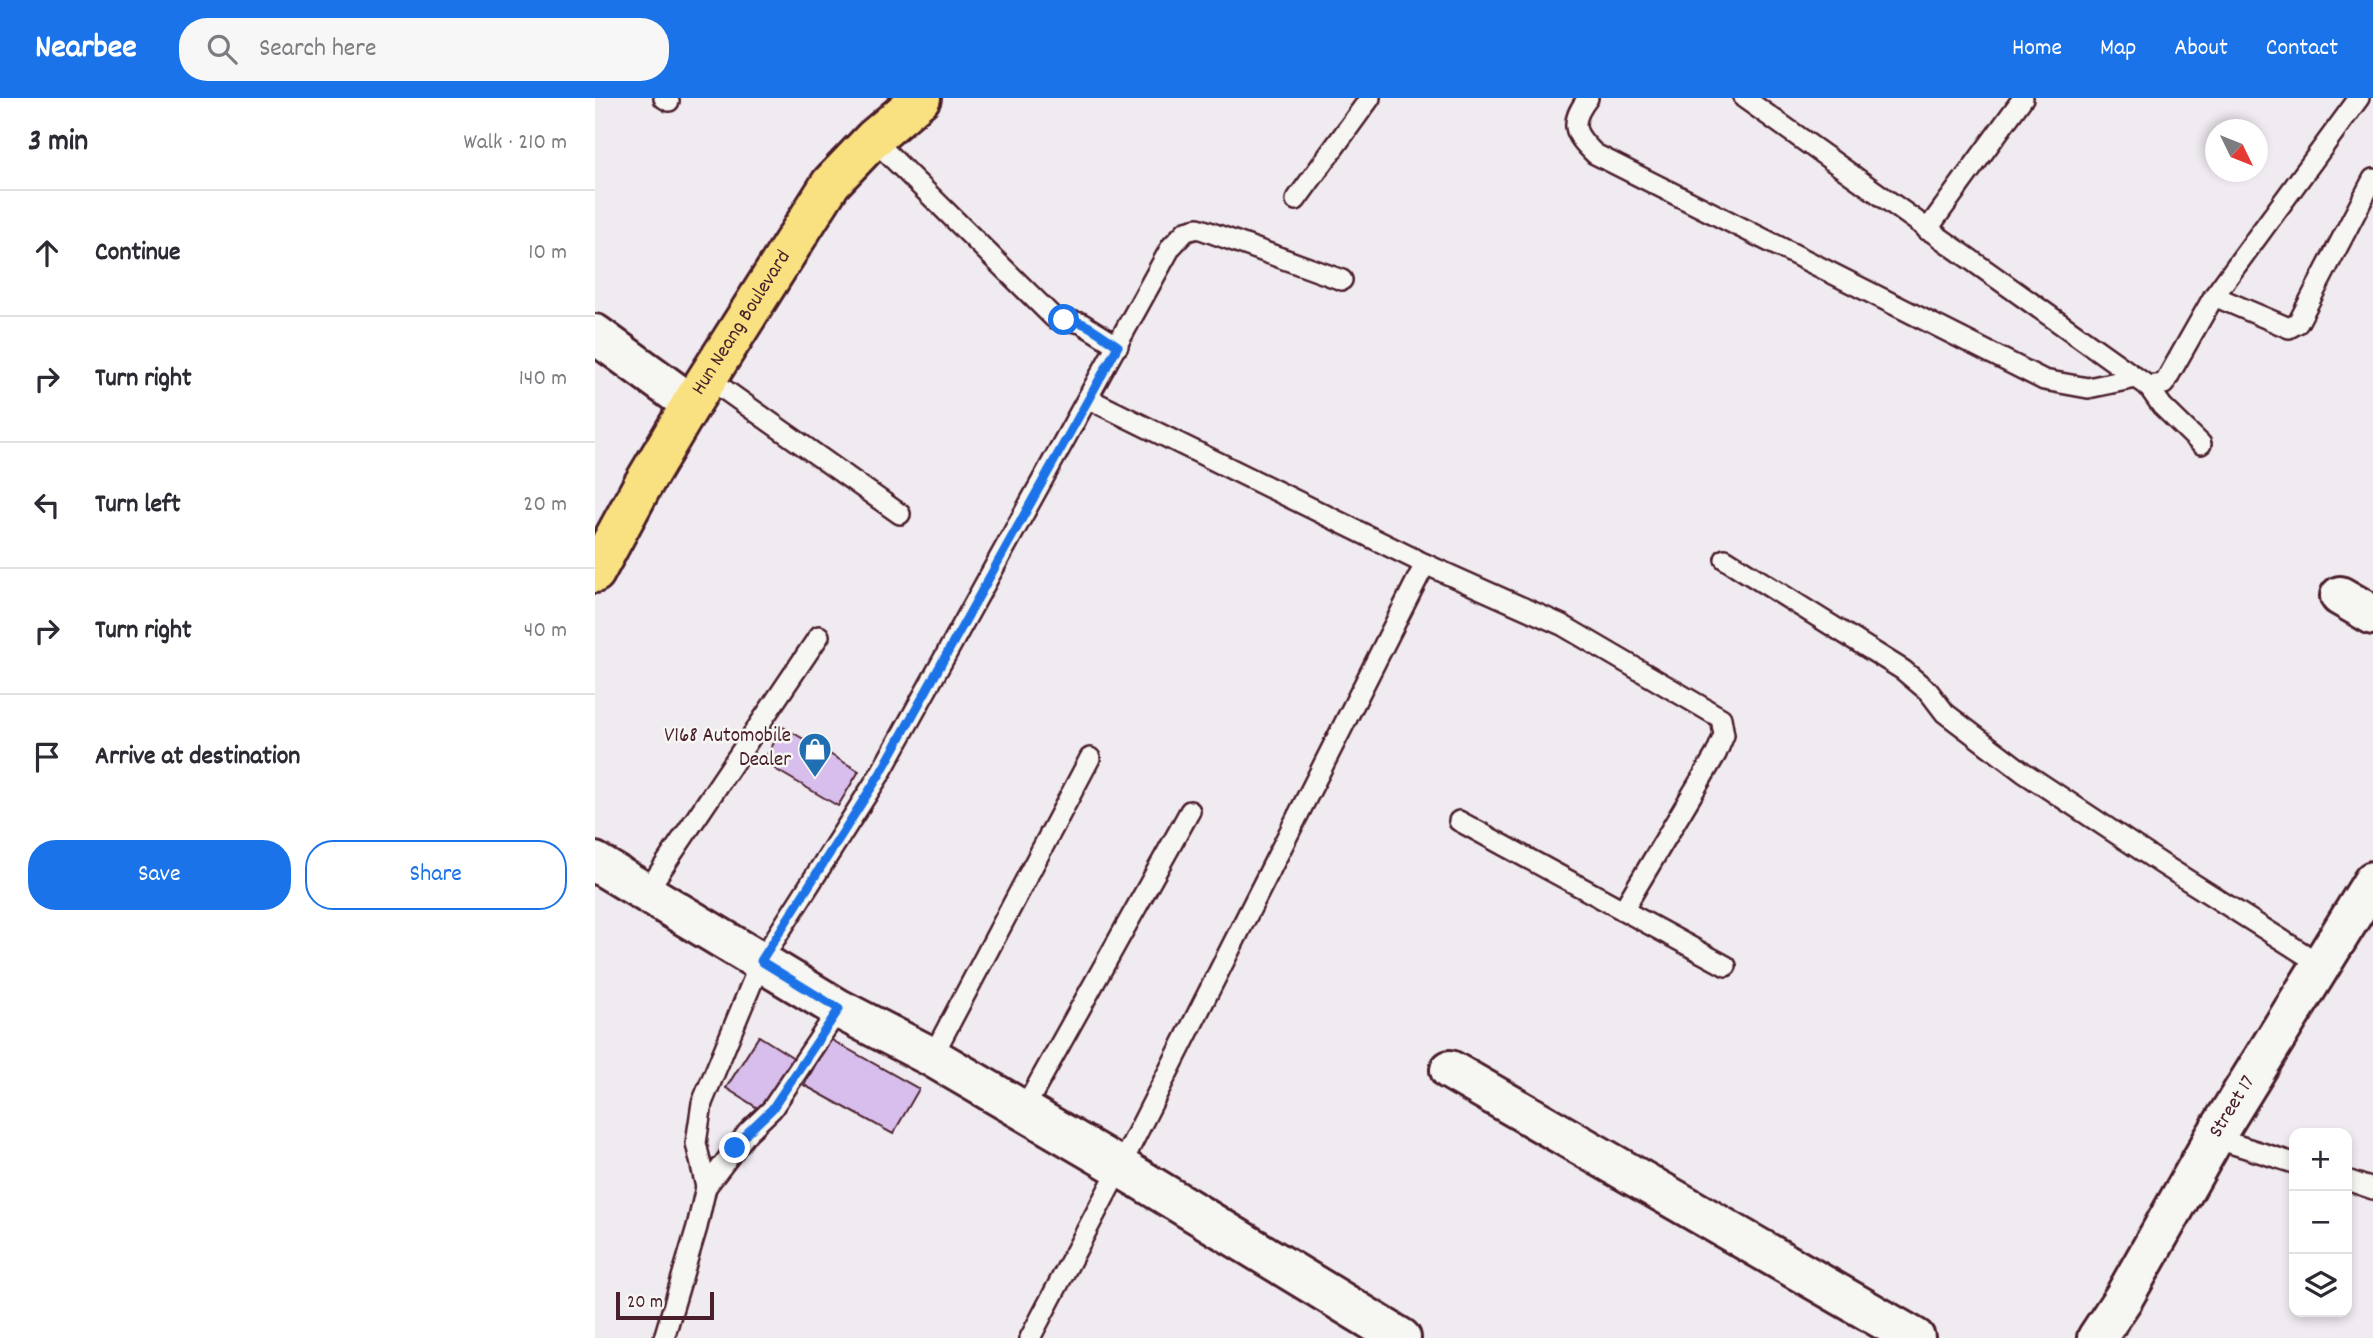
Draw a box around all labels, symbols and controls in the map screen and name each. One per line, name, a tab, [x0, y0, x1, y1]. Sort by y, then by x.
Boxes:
search box	[179, 18, 669, 81]
text: Nearbee	[35, 26, 137, 73]
icon: search	[203, 30, 241, 68]
text: Search here	[259, 31, 376, 68]
text: Home	[2012, 32, 2062, 66]
text: Map	[2100, 32, 2136, 66]
text: About	[2174, 32, 2228, 66]
text: Contact	[2266, 32, 2338, 66]
north arrow	[2205, 119, 2268, 182]
text: 3 min	[28, 122, 88, 165]
text: Walk · 210 m	[464, 127, 567, 160]
icon: ahead	[28, 234, 66, 272]
text: Continue	[95, 235, 180, 272]
text: 10 m	[528, 237, 567, 270]
street label: Hun Neang Boulevard	[685, 245, 799, 402]
route start	[1048, 304, 1079, 335]
icon: right	[28, 360, 66, 398]
text: Turn right	[95, 361, 192, 398]
text: 140 m	[519, 363, 567, 396]
icon: left	[28, 486, 66, 524]
text: Turn left	[95, 487, 181, 524]
text: 20 m	[523, 489, 567, 522]
icon: right	[28, 612, 66, 650]
text: Turn right	[95, 613, 192, 650]
text: 40 m	[524, 615, 567, 648]
place label: V168 Automobile Dealer	[664, 722, 791, 776]
shop icon: V168 Automobile Dealer	[796, 730, 834, 779]
icon: arrive	[28, 738, 66, 776]
text: Arrive at destination	[95, 739, 300, 776]
button: Save	[28, 840, 291, 910]
button: Share	[305, 840, 567, 910]
street label: Street 17	[2202, 1070, 2264, 1144]
map controls	[2289, 1128, 2352, 1317]
button: +	[2289, 1128, 2352, 1191]
route end	[719, 1132, 750, 1163]
button: −	[2289, 1191, 2352, 1254]
button: layers	[2289, 1254, 2352, 1317]
scale bar	[616, 1289, 714, 1321]
text: 20 m	[627, 1290, 663, 1317]

